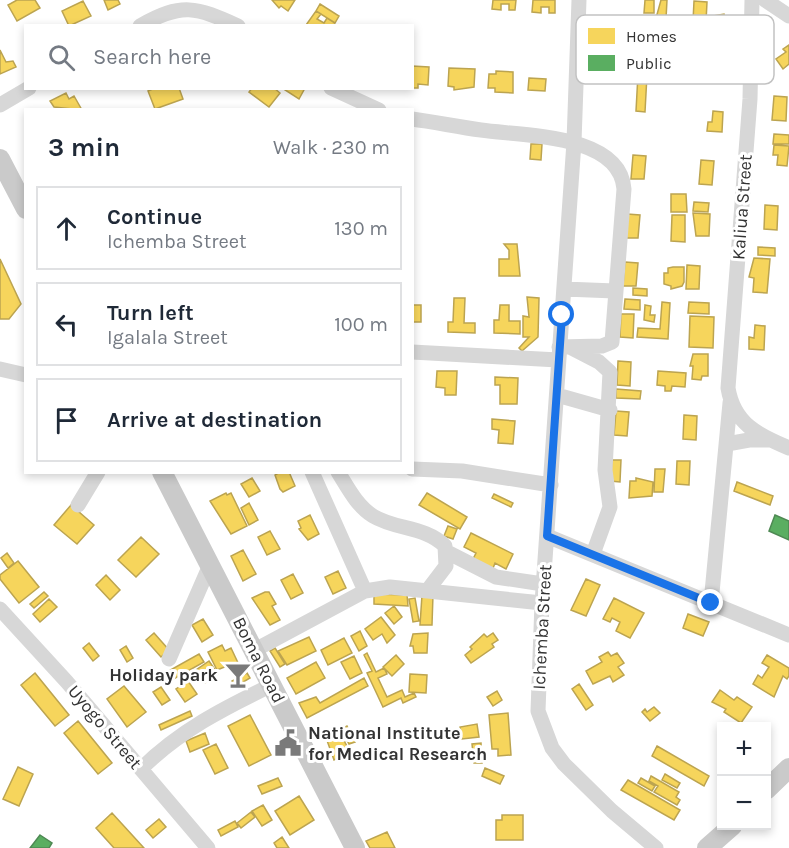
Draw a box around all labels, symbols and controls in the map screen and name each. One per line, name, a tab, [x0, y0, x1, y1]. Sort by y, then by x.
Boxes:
legend	[576, 15, 774, 84]
search box	[24, 24, 414, 90]
text: Homes	[626, 27, 677, 46]
icon: search	[45, 41, 78, 74]
text: Search here	[93, 44, 211, 70]
text: Public	[626, 54, 672, 73]
text: 3 min	[48, 132, 120, 163]
text: Walk · 230 m	[273, 136, 390, 159]
street label: Kaliua Street	[727, 153, 757, 261]
text: Continue	[107, 204, 202, 230]
icon: ahead	[50, 212, 83, 245]
text: 130 m	[334, 217, 388, 240]
text: Ichemba Street	[107, 230, 246, 253]
text: Turn left	[107, 300, 194, 326]
route start	[548, 301, 574, 327]
icon: left	[50, 308, 83, 341]
text: 100 m	[334, 313, 388, 336]
text: Igalala Street	[107, 326, 228, 349]
icon: arrive	[50, 404, 83, 437]
text: Arrive at destination	[107, 407, 322, 433]
street label: Ichemba Street	[528, 564, 556, 690]
route end	[697, 589, 723, 615]
street label: Boma Road	[228, 613, 290, 707]
bar icon: Holiday park	[223, 660, 253, 690]
place label: Holiday park	[109, 664, 218, 686]
street label: Uyogo Street	[63, 680, 147, 774]
place label: National Institute for Medical Research	[308, 722, 487, 765]
map controls	[717, 722, 771, 830]
button: +	[717, 722, 771, 776]
public building icon: National Institute for Medical Research	[273, 728, 303, 758]
button: −	[717, 776, 771, 830]

